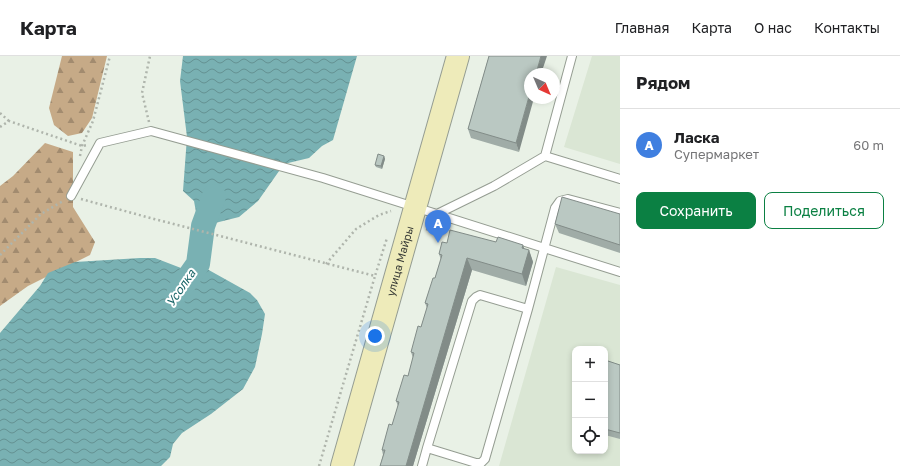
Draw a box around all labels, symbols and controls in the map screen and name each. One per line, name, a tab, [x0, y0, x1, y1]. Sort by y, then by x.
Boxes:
text: Карта	[20, 16, 77, 39]
text: Главная	[615, 19, 669, 36]
text: Карта	[691, 19, 732, 36]
text: О нас	[754, 19, 792, 36]
text: Контакты	[814, 19, 880, 36]
north arrow	[524, 68, 560, 104]
text: Рядом	[636, 72, 690, 93]
text: Ласка	[674, 128, 720, 146]
text: A	[644, 137, 654, 153]
text: 60 m	[853, 137, 884, 153]
text: Супермаркет	[674, 146, 759, 162]
button: Сохранить	[636, 192, 756, 229]
button: Поделиться	[764, 192, 884, 229]
pin: A	[425, 210, 451, 243]
street label: улица Майры	[383, 224, 416, 297]
water label: Усолка	[163, 265, 199, 309]
your location	[365, 326, 385, 346]
map controls	[572, 346, 608, 454]
button: +	[572, 346, 608, 382]
button: −	[572, 382, 608, 418]
button: locate	[572, 418, 608, 454]

